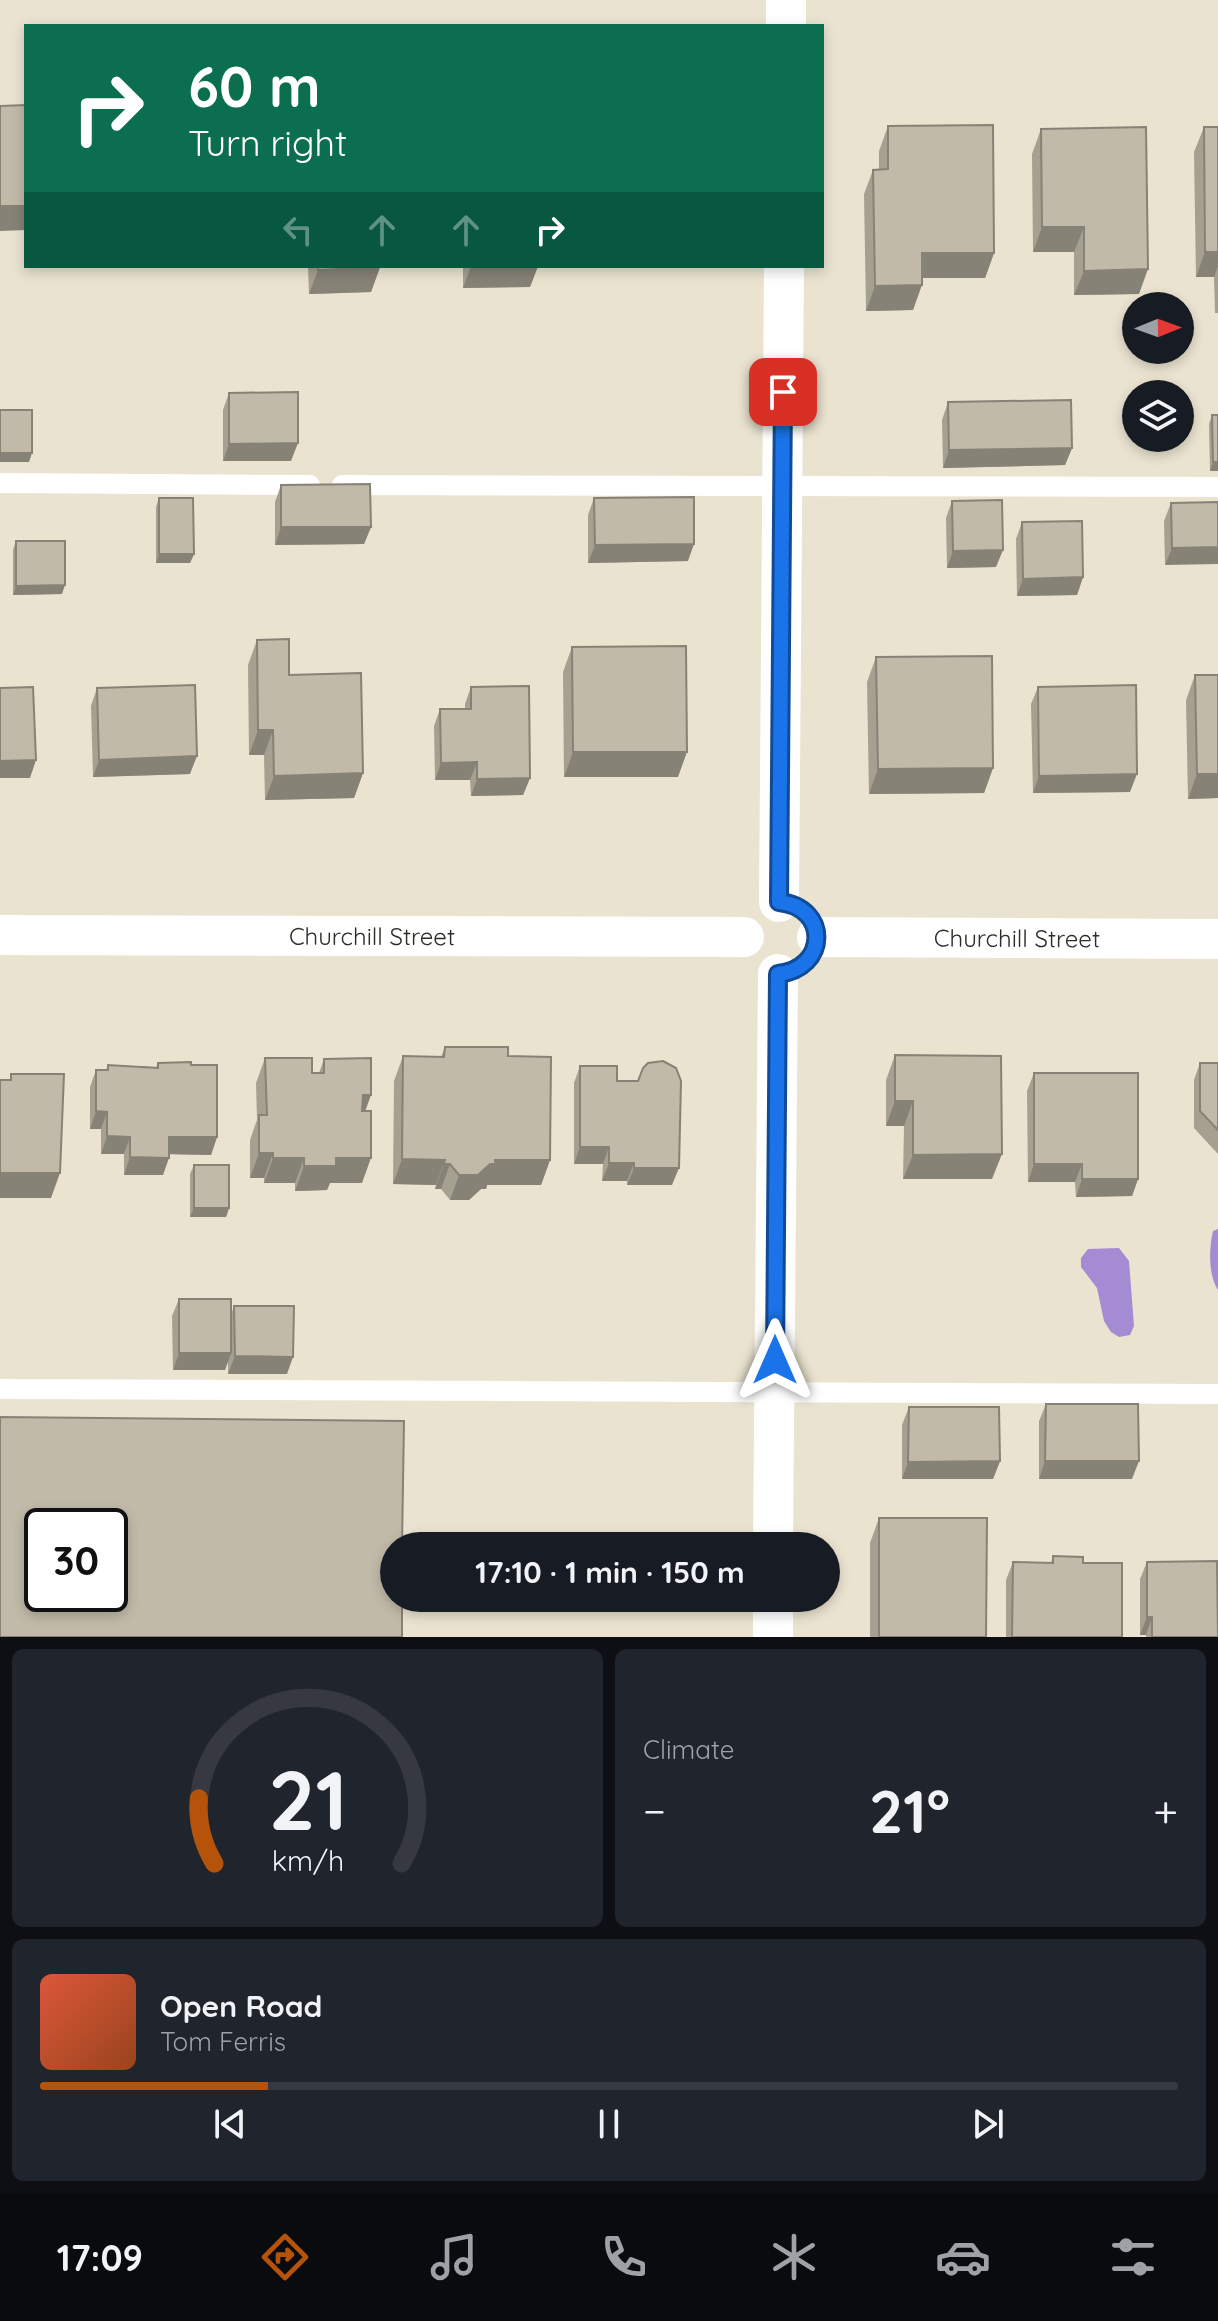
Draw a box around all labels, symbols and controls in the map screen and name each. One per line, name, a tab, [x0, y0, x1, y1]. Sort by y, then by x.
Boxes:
text: 60 m	[188, 51, 321, 121]
icon: right	[56, 56, 160, 160]
text: Turn right	[188, 120, 347, 165]
icon: left	[276, 208, 320, 252]
icon: ahead	[360, 208, 404, 252]
icon: ahead	[444, 208, 488, 252]
icon: right	[528, 208, 572, 252]
north arrow	[1122, 292, 1194, 364]
map controls	[1122, 292, 1194, 452]
pin	[749, 358, 817, 426]
icon: arrive	[761, 370, 805, 414]
button: layers	[1122, 380, 1194, 452]
street label: Churchill Street	[289, 921, 455, 951]
street label: Churchill Street	[934, 923, 1100, 953]
position arrow	[733, 1318, 817, 1402]
speed limit sign: 30	[24, 1508, 128, 1612]
text: 17:10 · 1 min · 150 m	[475, 1553, 745, 1591]
text: Climate	[643, 1733, 734, 1766]
text: 21	[268, 1747, 347, 1851]
text: 21°	[869, 1773, 950, 1848]
text: −	[643, 1783, 666, 1838]
text: +	[1153, 1783, 1178, 1838]
text: km/h	[271, 1842, 344, 1878]
text: Open Road	[160, 1987, 322, 2025]
text: Tom Ferris	[160, 2025, 286, 2058]
icon: previous	[208, 2102, 252, 2146]
icon: pause	[587, 2102, 631, 2146]
icon: next	[966, 2102, 1010, 2146]
icon: directions	[257, 2229, 313, 2285]
icon: music	[426, 2229, 482, 2285]
icon: phone	[596, 2229, 652, 2285]
icon: climate	[766, 2229, 822, 2285]
icon: car	[935, 2229, 991, 2285]
icon: filters	[1105, 2229, 1161, 2285]
text: 17:09	[57, 2235, 143, 2280]

